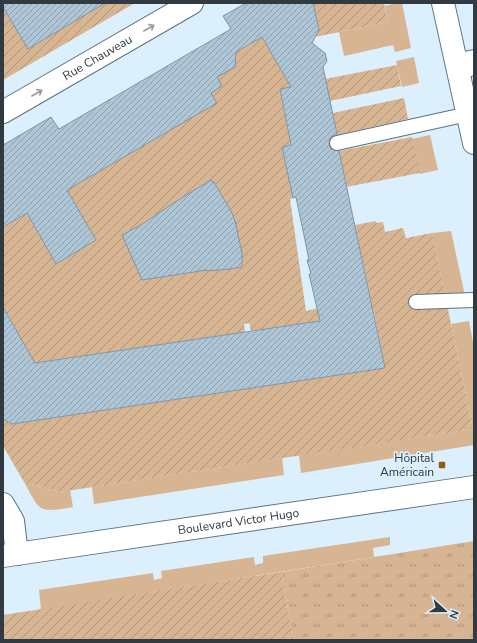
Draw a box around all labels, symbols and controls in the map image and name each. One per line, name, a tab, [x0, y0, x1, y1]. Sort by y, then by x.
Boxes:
one-way arrow	[143, 23, 155, 31]
street label: Rue Chauveau	[60, 31, 135, 84]
one-way arrow	[31, 88, 43, 96]
place label: Hôpital Américain	[380, 450, 434, 480]
marker: Hôpital Américain	[437, 460, 447, 470]
street label: Boulevard Victor Hugo	[177, 505, 301, 538]
north arrow	[425, 591, 465, 631]
text: N	[445, 608, 462, 621]

